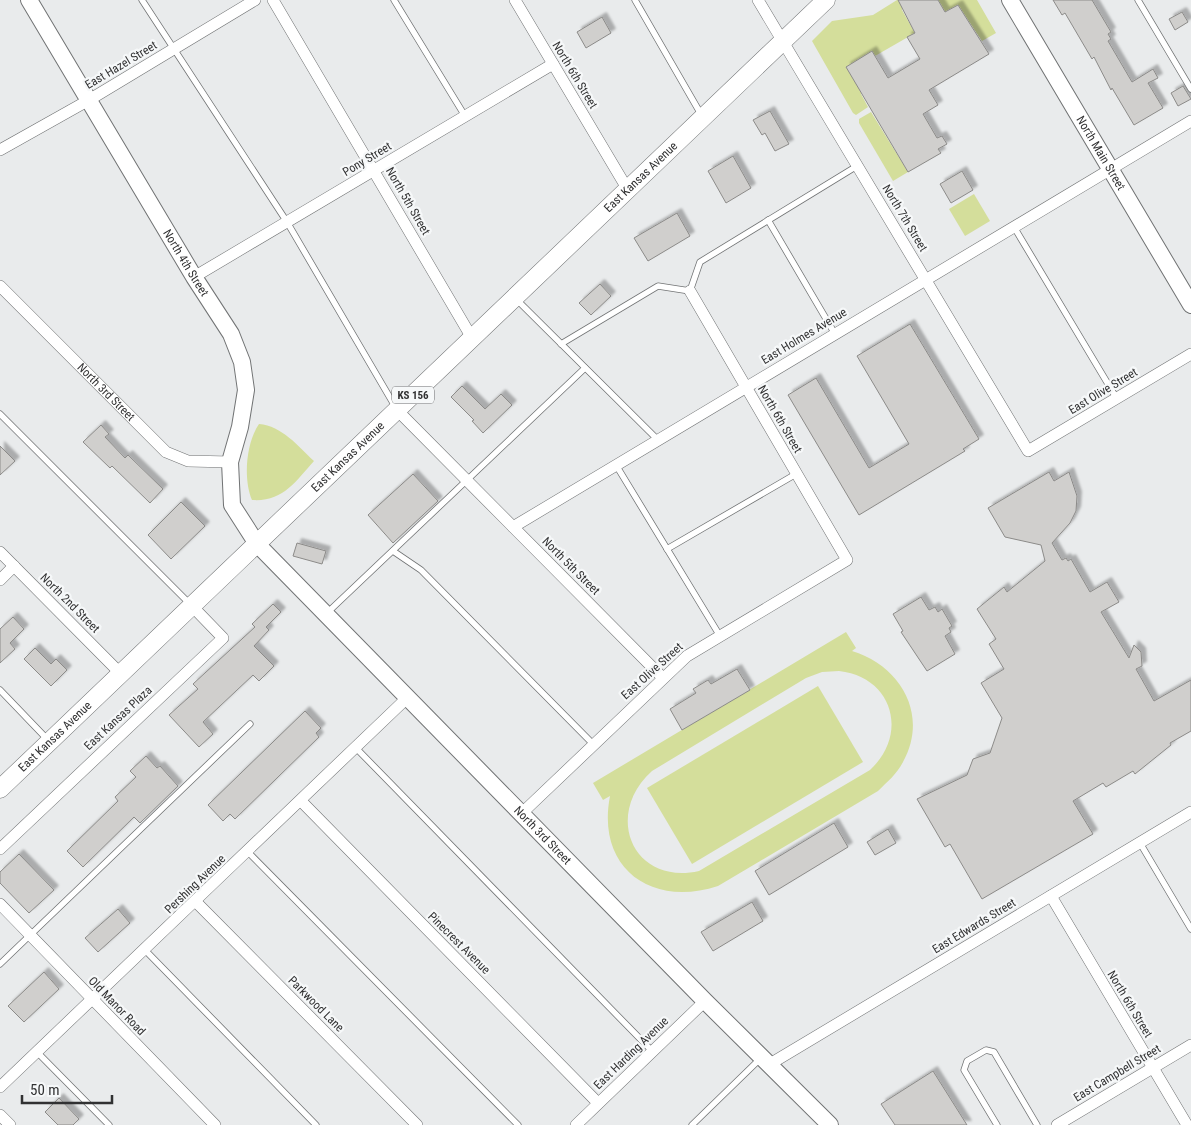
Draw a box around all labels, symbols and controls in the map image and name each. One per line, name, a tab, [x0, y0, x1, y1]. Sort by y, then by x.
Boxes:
street label: East Hazel Street	[83, 38, 160, 92]
street label: North 6th Street	[550, 39, 601, 111]
street label: North Main Street	[1073, 113, 1128, 193]
street label: Pony Street	[340, 139, 394, 179]
street label: East Kansas Avenue	[601, 139, 680, 215]
street label: North 5th Street	[383, 165, 433, 238]
street label: North 7th Street	[880, 182, 931, 254]
street label: North 4th Street	[160, 227, 212, 299]
street label: East Holmes Avenue	[759, 305, 850, 367]
street label: North 3rd Street	[74, 360, 138, 424]
street label: East Olive Street	[1066, 365, 1140, 417]
street label: North 6th Street	[755, 383, 805, 456]
road number: KS 156	[392, 386, 434, 404]
street label: East Kansas Avenue	[308, 418, 388, 495]
street label: North 5th Street	[539, 534, 603, 598]
street label: North 2nd Street	[37, 570, 103, 636]
street label: East Olive Street	[618, 639, 686, 702]
street label: East Kansas Plaza	[81, 683, 155, 753]
street label: East Kansas Avenue	[16, 698, 95, 775]
street label: North 3rd Street	[511, 803, 574, 868]
street label: Pershing Avenue	[162, 851, 229, 916]
street label: East Edwards Street	[930, 895, 1019, 956]
street label: Pinecrest Avenue	[425, 909, 493, 977]
street label: North 6th Street	[1105, 968, 1156, 1040]
street label: Parkwood Lane	[285, 973, 347, 1035]
street label: Old Manor Road	[86, 974, 148, 1038]
street label: East Harding Avenue	[591, 1014, 671, 1092]
street label: East Campbell Street	[1071, 1041, 1163, 1104]
scale bar	[22, 1072, 112, 1104]
text: 50 m	[30, 1081, 60, 1099]

